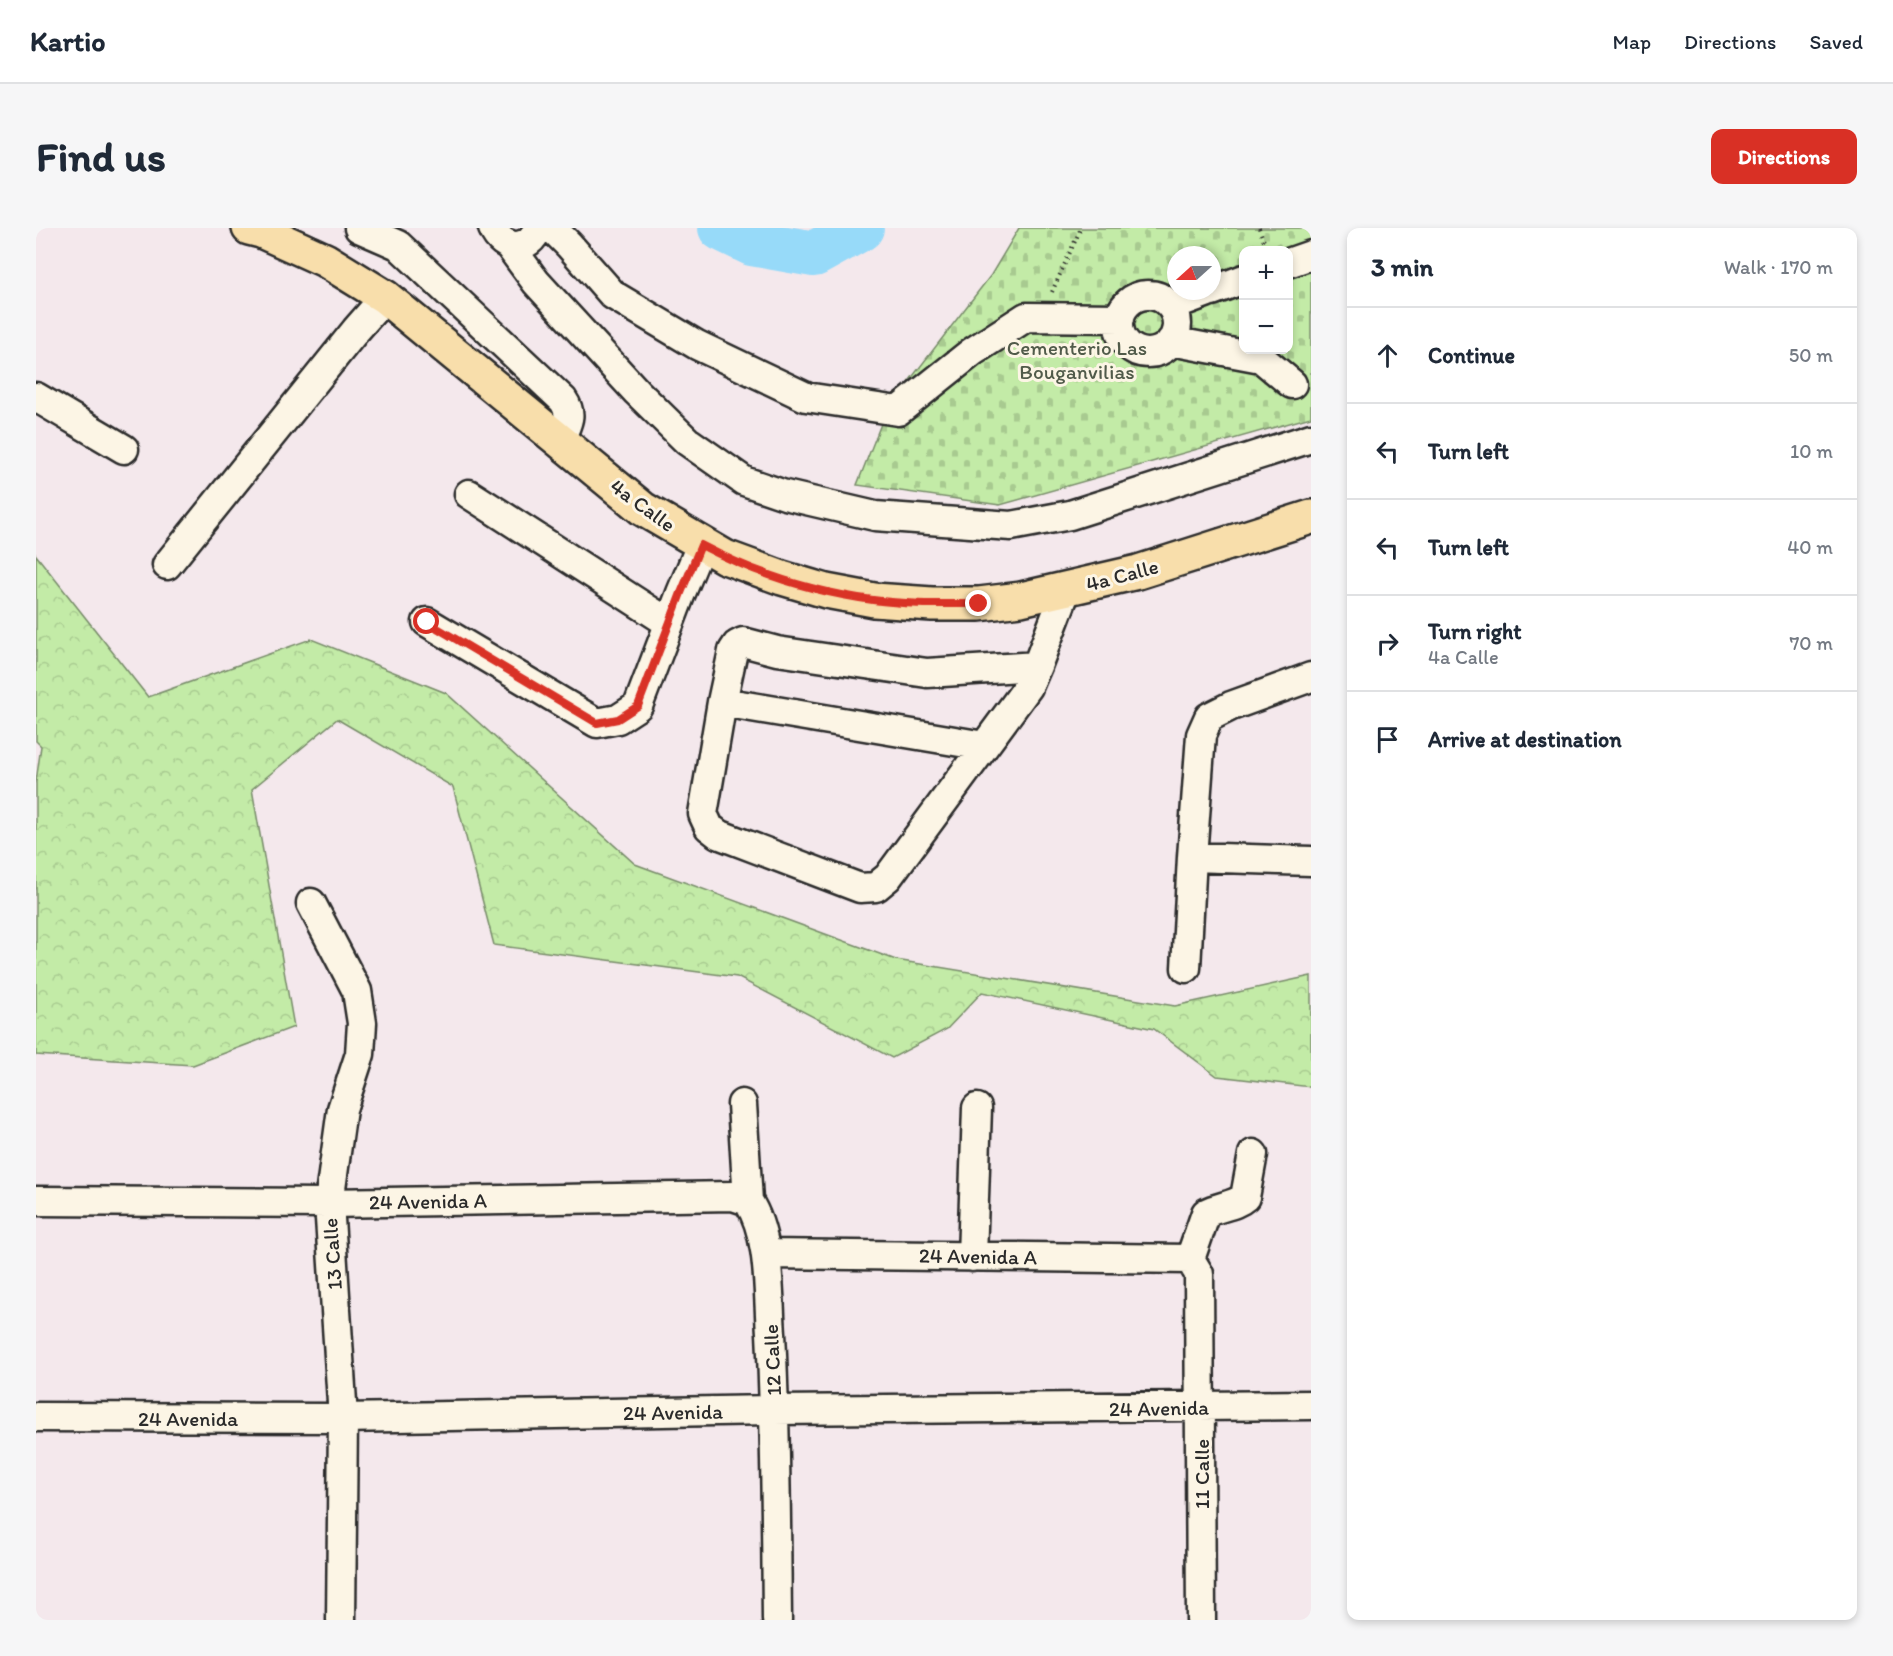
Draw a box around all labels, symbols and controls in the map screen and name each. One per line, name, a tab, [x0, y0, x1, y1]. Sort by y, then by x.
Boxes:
text: Kartio	[30, 24, 105, 58]
text: Map	[1613, 29, 1651, 54]
text: Directions	[1684, 29, 1776, 54]
text: Saved	[1809, 29, 1863, 54]
button: Directions	[1711, 129, 1857, 184]
text: Find us	[36, 131, 166, 182]
north arrow	[1167, 246, 1221, 300]
map controls	[1239, 246, 1293, 354]
button: +	[1239, 246, 1293, 300]
text: 3 min	[1371, 251, 1433, 283]
text: Walk · 170 m	[1724, 255, 1833, 279]
button: −	[1239, 300, 1293, 354]
park label: Cementerio Las Bouganvilias	[1007, 335, 1147, 384]
icon: ahead	[1371, 339, 1404, 372]
text: Continue	[1428, 342, 1515, 369]
text: 50 m	[1789, 343, 1833, 367]
icon: left	[1371, 435, 1404, 468]
text: Turn left	[1428, 438, 1509, 465]
text: 10 m	[1790, 439, 1833, 463]
street label: 4a Calle	[606, 473, 680, 537]
icon: left	[1371, 531, 1404, 564]
text: Turn left	[1428, 534, 1509, 561]
text: 40 m	[1787, 535, 1833, 559]
street label: 4a Calle	[1083, 553, 1161, 597]
route end	[965, 590, 991, 616]
route start	[413, 608, 439, 634]
text: Turn right	[1428, 618, 1522, 645]
icon: right	[1371, 627, 1404, 660]
text: 70 m	[1789, 631, 1833, 655]
text: 4a Calle	[1428, 645, 1499, 669]
icon: arrive	[1371, 723, 1404, 756]
text: Arrive at destination	[1428, 726, 1622, 753]
street label: 24 Avenida A	[369, 1187, 488, 1215]
street label: 13 Calle	[317, 1217, 347, 1291]
street label: 24 Avenida A	[919, 1242, 1038, 1270]
street label: 12 Calle	[758, 1323, 786, 1397]
street label: 24 Avenida	[1109, 1395, 1209, 1421]
street label: 24 Avenida	[623, 1399, 723, 1425]
street label: 24 Avenida	[138, 1406, 238, 1431]
street label: 11 Calle	[1189, 1439, 1214, 1509]

